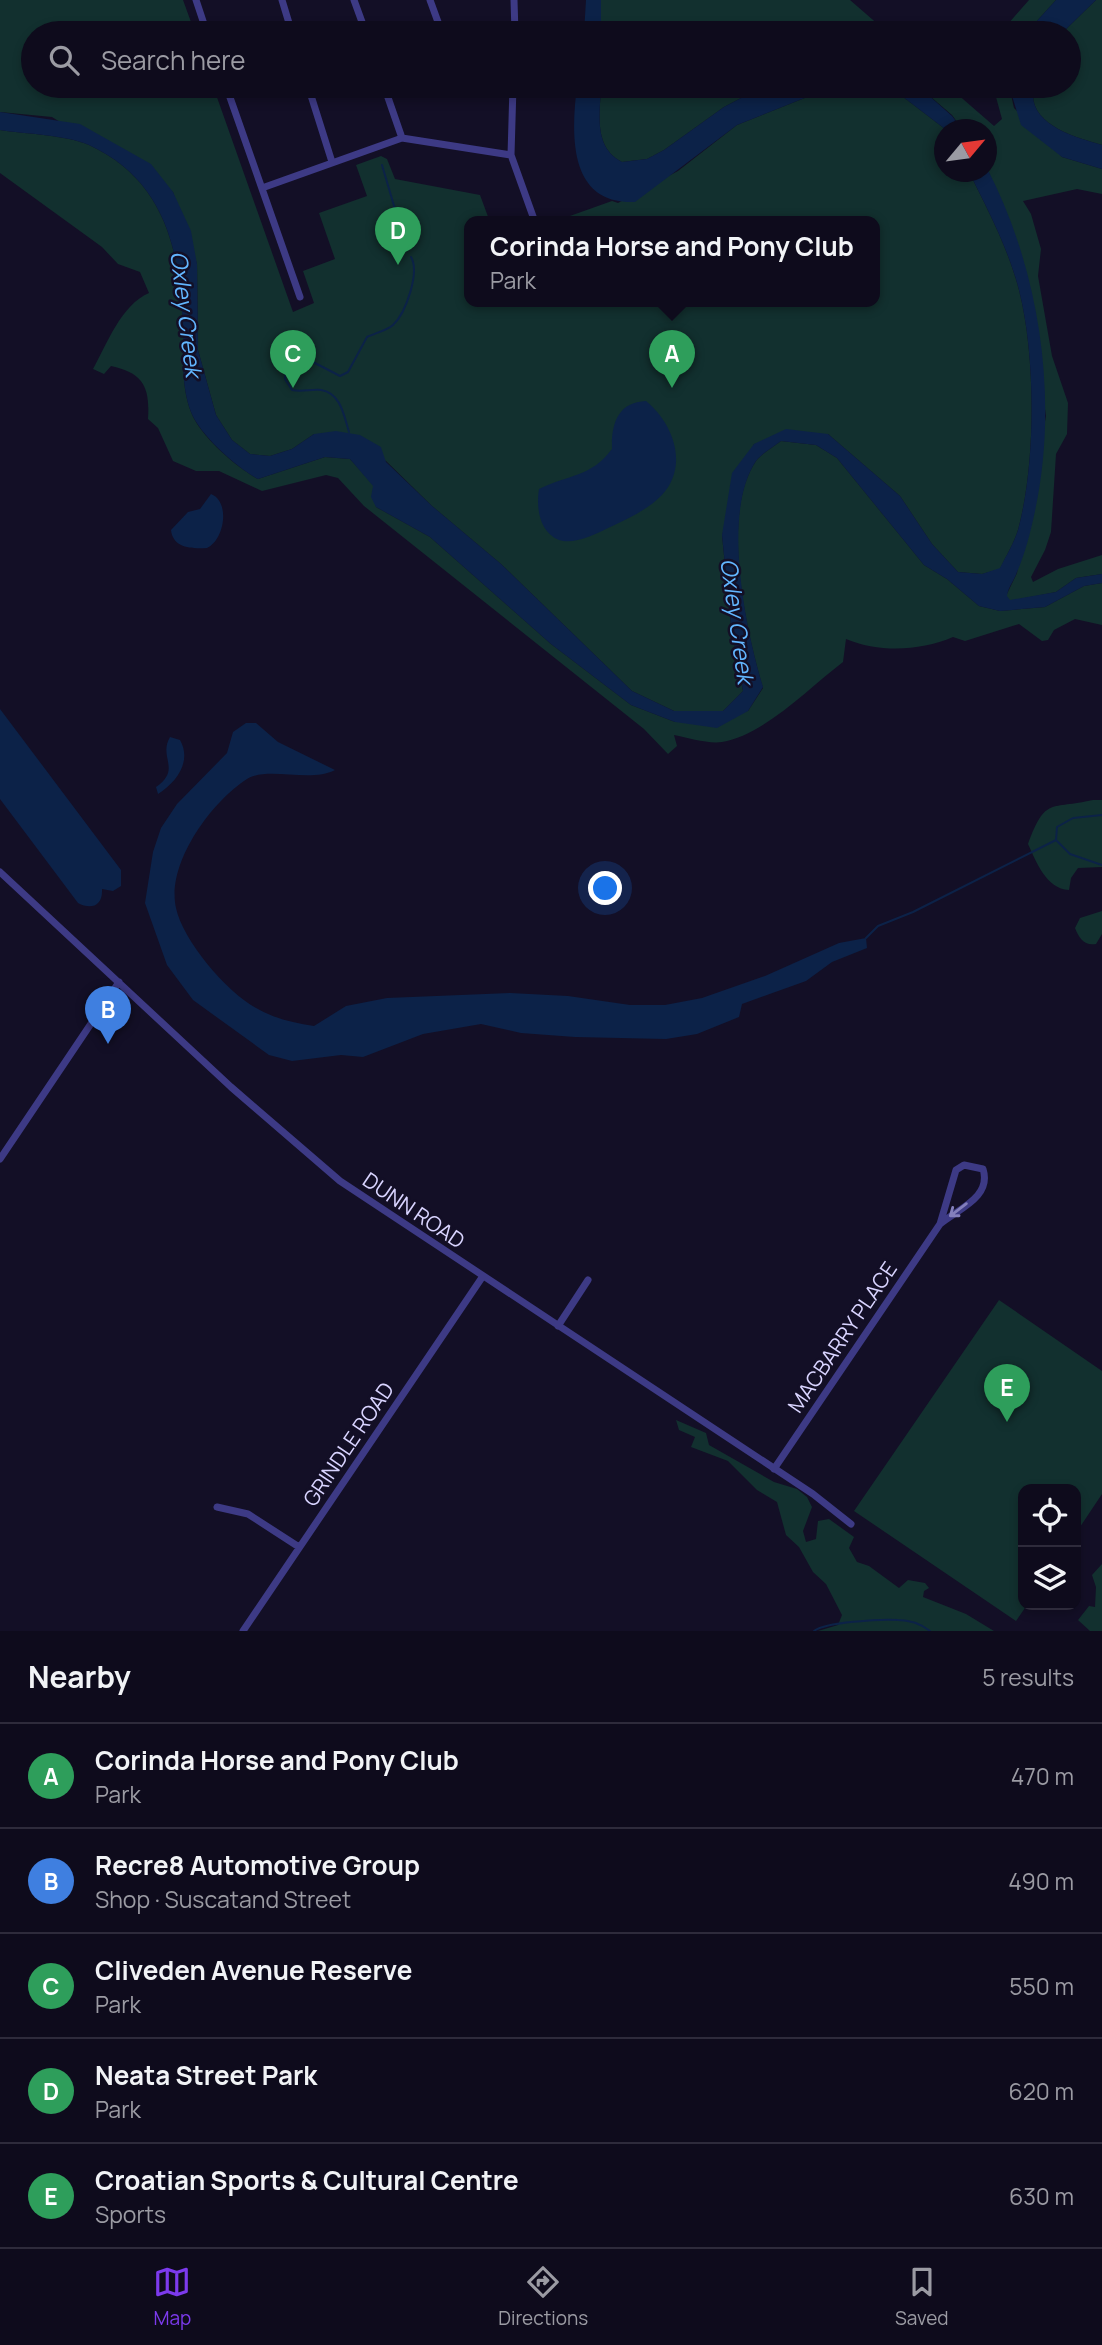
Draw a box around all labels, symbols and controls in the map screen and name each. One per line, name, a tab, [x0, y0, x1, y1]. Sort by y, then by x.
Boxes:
search box	[21, 21, 1081, 98]
icon: search	[45, 41, 83, 79]
text: Search here	[101, 42, 246, 78]
north arrow	[934, 119, 997, 182]
pin: D	[375, 207, 421, 265]
popup	[464, 216, 880, 307]
text: Corinda Horse and Pony Club	[490, 228, 854, 264]
water label: Oxley Creek	[163, 249, 211, 382]
text: Park	[490, 264, 536, 296]
pin: C	[270, 330, 316, 388]
pin: A	[649, 330, 695, 388]
water label: Oxley Creek	[713, 556, 763, 689]
your location	[588, 871, 622, 905]
pin: B	[85, 986, 131, 1044]
street label: DUNN ROAD	[358, 1166, 470, 1254]
one-way arrow	[949, 1203, 968, 1217]
street label: MACBARRY PLACE	[781, 1256, 903, 1418]
pin: E	[984, 1364, 1030, 1422]
street label: GRINDLE ROAD	[296, 1377, 400, 1511]
map controls	[1018, 1484, 1081, 1610]
button: locate	[1018, 1484, 1081, 1547]
button: layers	[1018, 1547, 1081, 1610]
text: Nearby	[28, 1656, 131, 1697]
text: 5 results	[982, 1661, 1074, 1693]
text: Corinda Horse and Pony Club	[95, 1742, 459, 1778]
text: A	[43, 1760, 59, 1792]
text: 470 m	[1011, 1760, 1074, 1792]
text: Park	[95, 1778, 141, 1810]
text: Recre8 Automotive Group	[95, 1847, 420, 1883]
text: B	[44, 1865, 58, 1897]
text: 490 m	[1008, 1865, 1074, 1897]
text: Shop · Suscatand Street	[95, 1883, 351, 1915]
text: Cliveden Avenue Reserve	[95, 1952, 412, 1988]
text: C	[43, 1970, 60, 2002]
text: 550 m	[1009, 1970, 1074, 2002]
text: Park	[95, 1988, 141, 2020]
text: Neata Street Park	[95, 2057, 317, 2093]
text: D	[43, 2075, 59, 2107]
text: 620 m	[1008, 2075, 1074, 2107]
text: Park	[95, 2093, 141, 2125]
text: Croatian Sports & Cultural Centre	[95, 2162, 519, 2198]
text: E	[44, 2180, 58, 2212]
text: 630 m	[1009, 2180, 1074, 2212]
text: Sports	[95, 2198, 166, 2230]
tab: Map	[153, 2263, 191, 2331]
tab: Directions	[498, 2263, 588, 2331]
tab: Saved	[895, 2263, 949, 2331]

